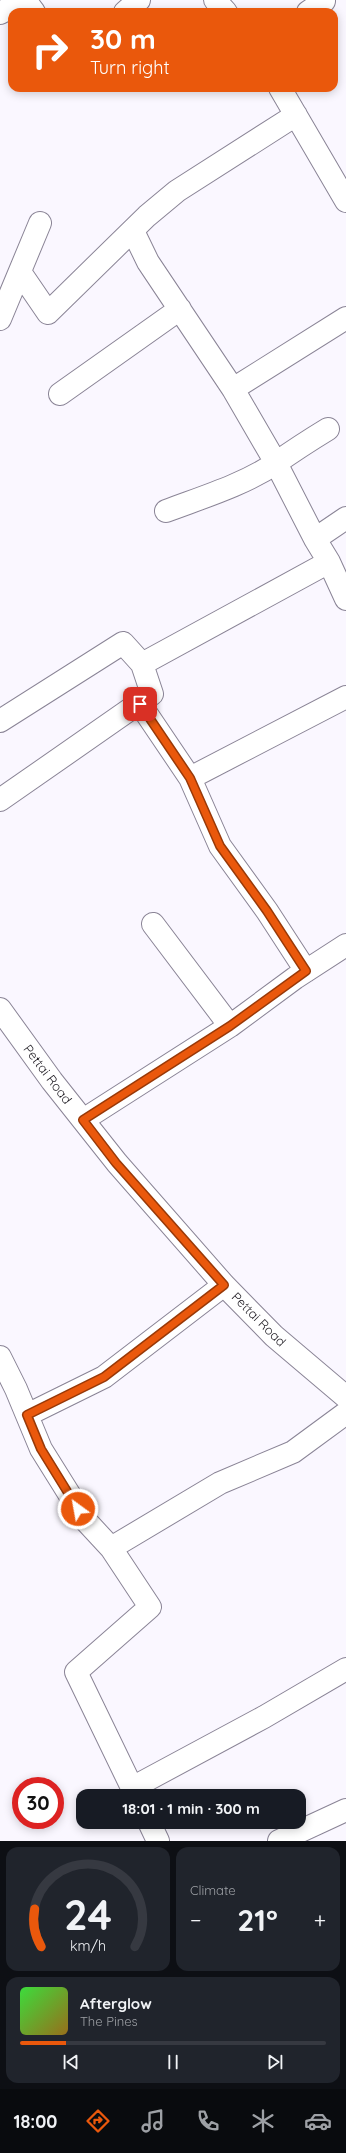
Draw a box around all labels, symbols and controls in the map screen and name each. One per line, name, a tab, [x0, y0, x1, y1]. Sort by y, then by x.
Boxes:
text: 30 m	[90, 21, 156, 56]
icon: right	[24, 24, 76, 76]
text: Turn right	[90, 56, 170, 79]
pin	[123, 687, 157, 721]
icon: arrive	[129, 693, 151, 715]
street label: Pettai Road	[20, 1041, 76, 1107]
street label: Pettai Road	[229, 1289, 289, 1349]
position arrow	[57, 1488, 99, 1530]
speed limit sign: 30	[12, 1777, 64, 1829]
text: 18:01 · 1 min · 300 m	[122, 1799, 260, 1818]
text: Climate	[190, 1882, 236, 1898]
text: 24	[64, 1888, 112, 1940]
text: 21°	[237, 1901, 278, 1939]
text: −	[190, 1906, 201, 1934]
text: +	[314, 1906, 326, 1934]
text: km/h	[70, 1937, 106, 1955]
text: Afterglow	[80, 1994, 152, 2013]
text: The Pines	[80, 2013, 138, 2029]
icon: previous	[60, 2051, 82, 2073]
icon: pause	[162, 2051, 184, 2073]
icon: next	[264, 2051, 286, 2073]
icon: directions	[84, 2107, 112, 2135]
icon: music	[139, 2107, 167, 2135]
icon: phone	[194, 2107, 222, 2135]
icon: climate	[249, 2107, 277, 2135]
icon: car	[304, 2107, 332, 2135]
text: 18:00	[14, 2110, 57, 2133]

